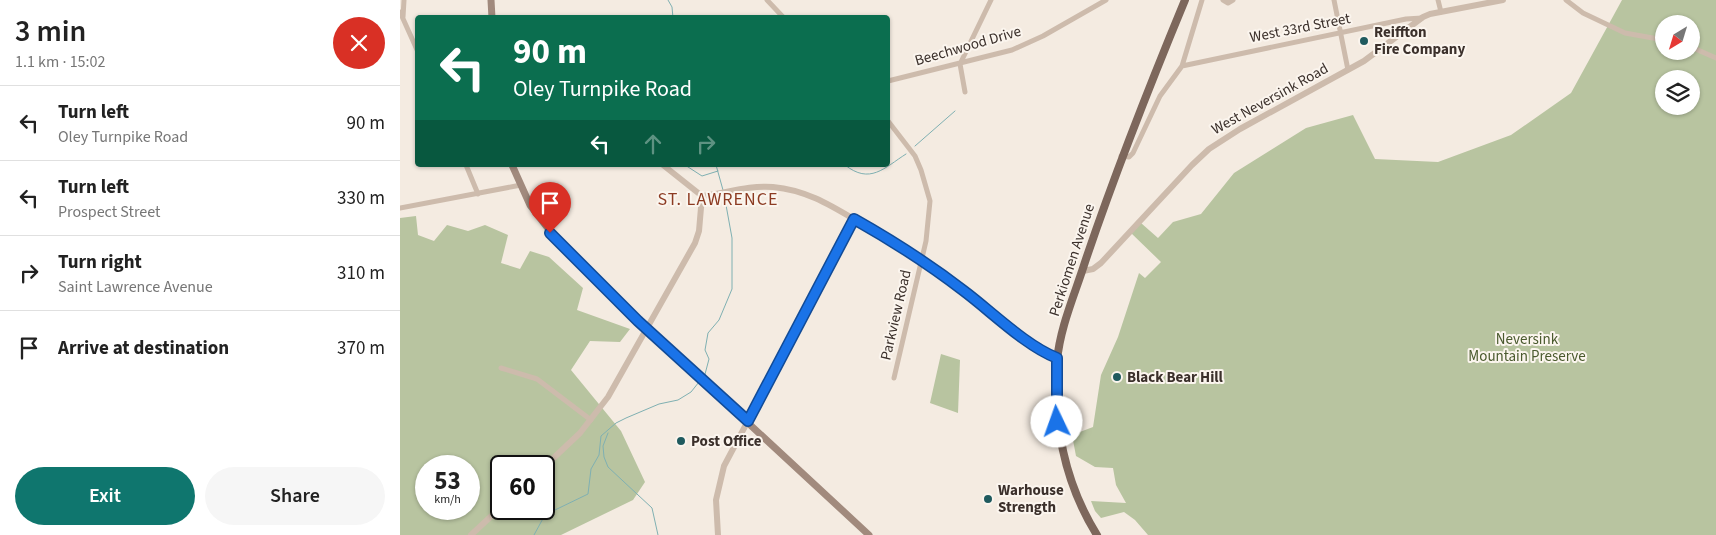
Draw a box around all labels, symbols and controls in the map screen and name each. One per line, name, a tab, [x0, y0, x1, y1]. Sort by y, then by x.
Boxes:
street label: West 33rd Street	[1248, 8, 1352, 48]
text: 3 min	[15, 10, 86, 53]
north arrow	[1655, 15, 1700, 60]
map controls	[1655, 15, 1700, 115]
button: close	[333, 17, 385, 69]
street label: Beechwood Drive	[912, 21, 1024, 71]
place label: Reiffton Fire Company	[1374, 22, 1465, 60]
text: 90 m	[513, 27, 587, 77]
icon: left	[430, 35, 495, 100]
marker: Reiffton Fire Company	[1358, 35, 1370, 47]
text: 1.1 km · 15:02	[15, 51, 105, 73]
street label: West Neversink Road	[1208, 58, 1332, 140]
button: layers	[1655, 70, 1700, 115]
text: Oley Turnpike Road	[513, 73, 692, 105]
text: Turn left	[58, 99, 129, 126]
icon: left	[15, 109, 43, 137]
text: 90 m	[347, 110, 385, 137]
text: Oley Turnpike Road	[58, 126, 188, 148]
icon: left	[586, 130, 614, 158]
icon: ahead	[639, 130, 667, 158]
icon: right	[692, 130, 720, 158]
text: Turn left	[58, 174, 129, 201]
pin	[529, 182, 571, 233]
icon: left	[15, 184, 43, 212]
text: 330 m	[337, 185, 385, 212]
district label: ST. LAWRENCE	[658, 187, 778, 212]
icon: arrive	[536, 189, 564, 217]
text: Prospect Street	[58, 201, 160, 223]
street label: Perkiomen Avenue	[1044, 201, 1100, 319]
text: Turn right	[58, 249, 142, 276]
icon: right	[15, 259, 43, 287]
text: 310 m	[337, 260, 385, 287]
street label: Parkview Road	[875, 268, 917, 362]
text: Saint Lawrence Avenue	[58, 276, 213, 298]
park label: Neversink Mountain Preserve	[1468, 329, 1586, 367]
icon: arrive	[15, 334, 43, 362]
text: Arrive at destination	[58, 335, 229, 362]
text: 370 m	[337, 335, 385, 362]
place label: Black Bear Hill	[1127, 367, 1224, 388]
marker: Black Bear Hill	[1111, 371, 1123, 383]
position arrow	[1030, 395, 1082, 447]
place label: Post Office	[691, 431, 762, 452]
marker: Post Office	[675, 435, 687, 447]
speed limit sign: 60	[490, 455, 555, 520]
text: 53	[434, 463, 461, 499]
button: Exit	[15, 467, 195, 525]
button: Share	[205, 467, 385, 525]
place label: Warhouse Strength	[998, 480, 1064, 518]
text: km/h	[434, 491, 461, 508]
marker: Warhouse Strength	[982, 493, 994, 505]

